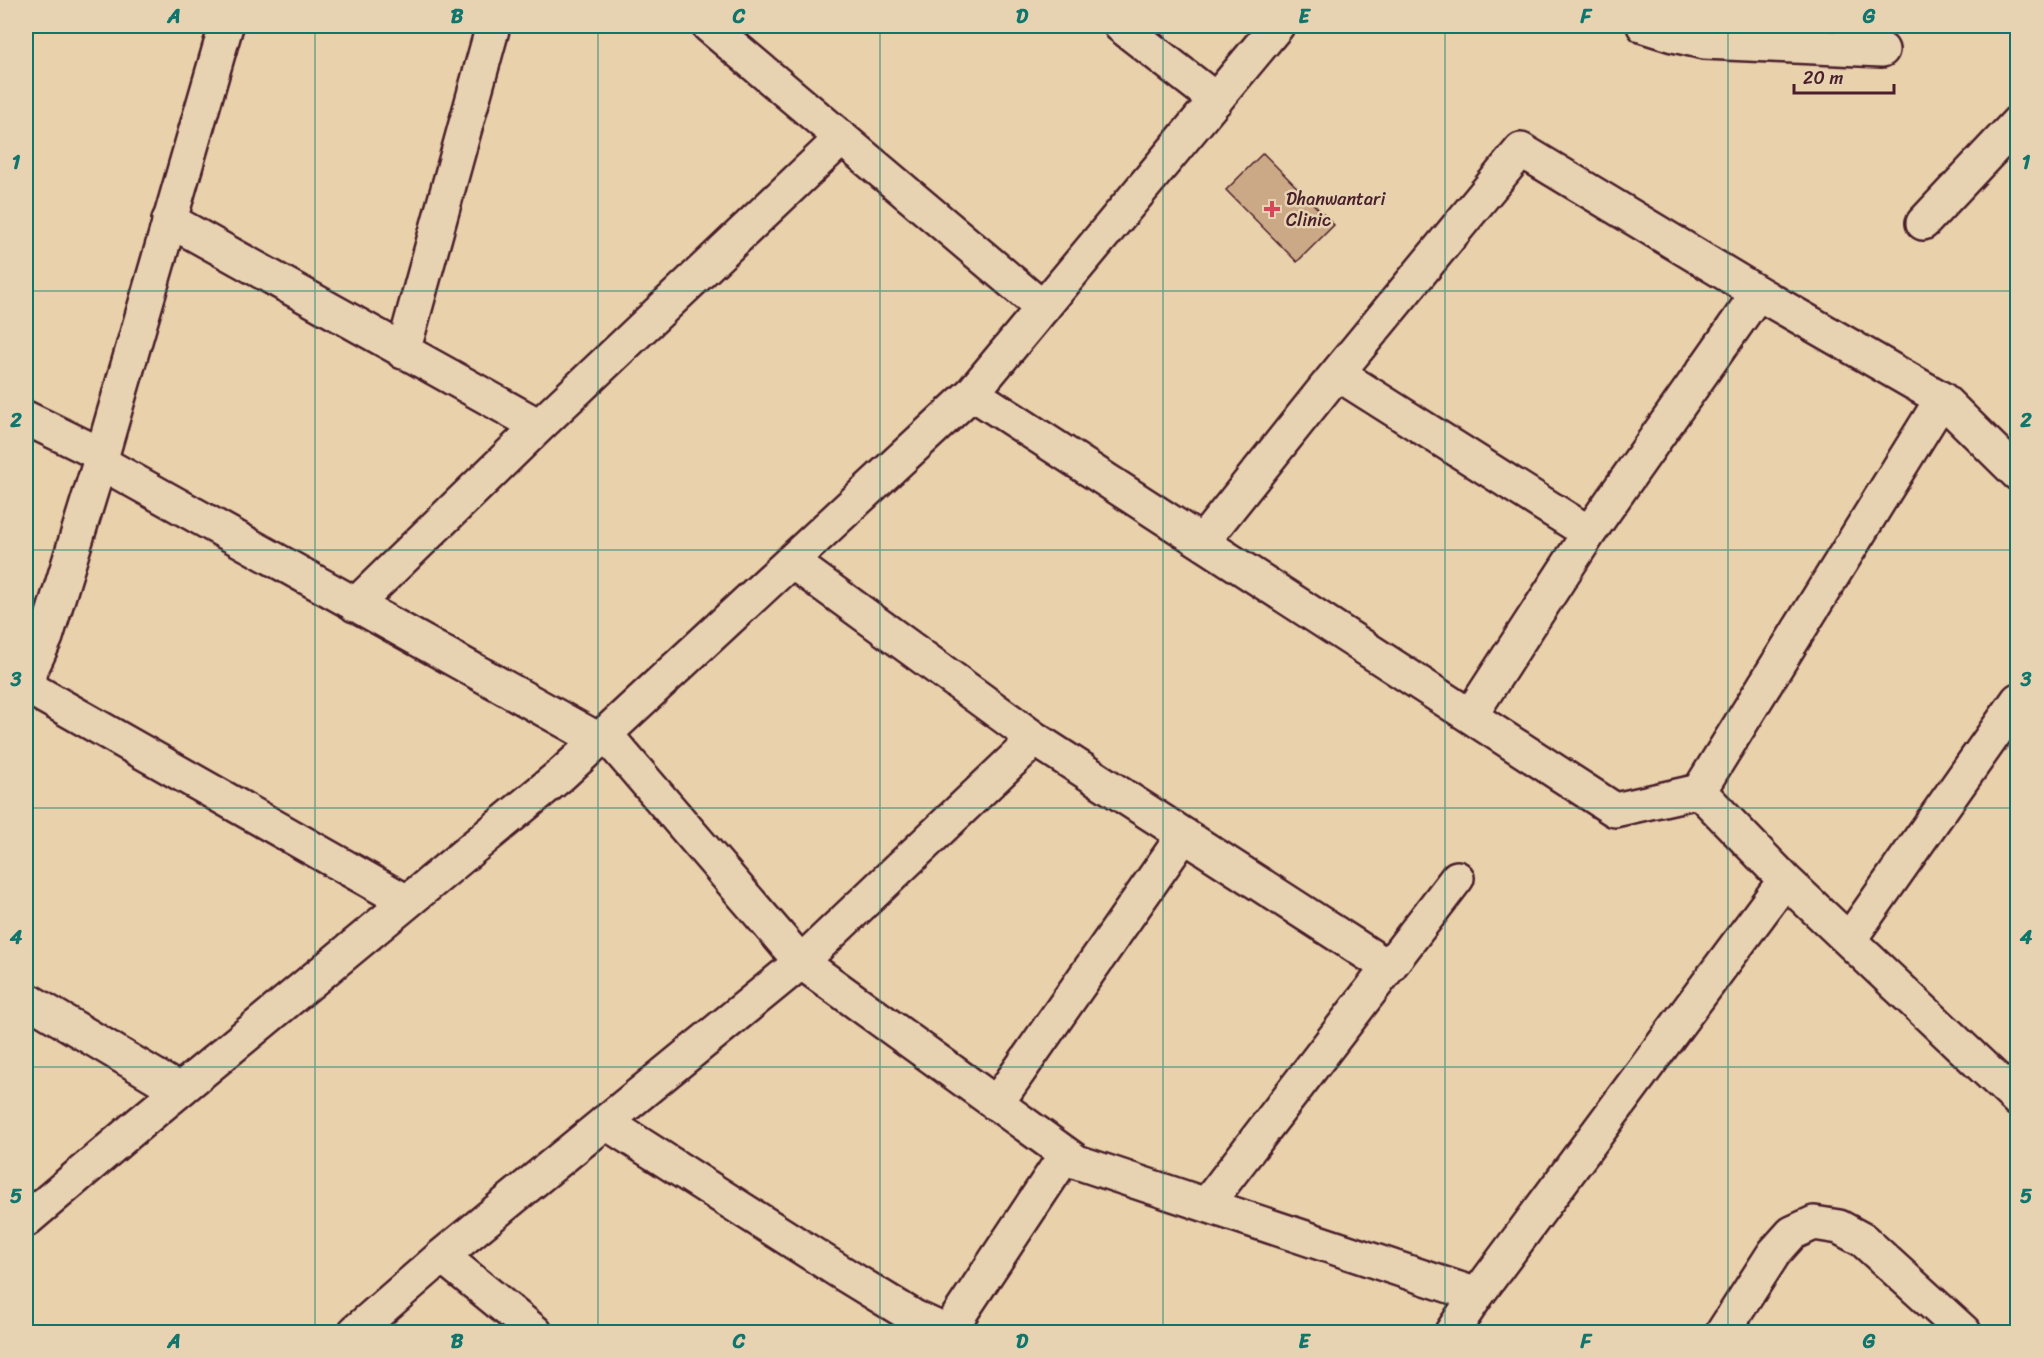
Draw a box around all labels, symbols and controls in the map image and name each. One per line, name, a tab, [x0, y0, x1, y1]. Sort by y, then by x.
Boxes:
text: A	[166, 0, 181, 34]
text: B	[451, 0, 464, 34]
text: C	[732, 0, 746, 34]
text: D	[1016, 0, 1029, 34]
text: E	[1298, 0, 1311, 34]
text: F	[1580, 0, 1593, 34]
text: G	[1862, 0, 1876, 34]
scale bar	[1794, 57, 1894, 95]
text: 20 m	[1803, 62, 1843, 94]
text: 1	[12, 145, 21, 180]
text: 1	[2022, 145, 2031, 180]
place label: Dhanwantari Clinic	[1286, 183, 1386, 236]
marker: Dhanwantari Clinic	[1263, 200, 1281, 218]
text: 2	[9, 403, 22, 438]
text: 2	[2019, 403, 2032, 438]
text: 3	[10, 662, 22, 697]
text: 3	[2020, 662, 2032, 697]
text: 4	[9, 920, 23, 955]
text: 4	[2019, 920, 2033, 955]
text: 5	[10, 1179, 22, 1214]
text: 5	[2020, 1179, 2032, 1214]
text: A	[166, 1324, 181, 1358]
text: B	[451, 1324, 464, 1358]
text: C	[732, 1324, 746, 1358]
text: D	[1016, 1324, 1029, 1358]
text: E	[1298, 1324, 1311, 1358]
text: F	[1580, 1324, 1593, 1358]
text: G	[1862, 1324, 1876, 1358]

